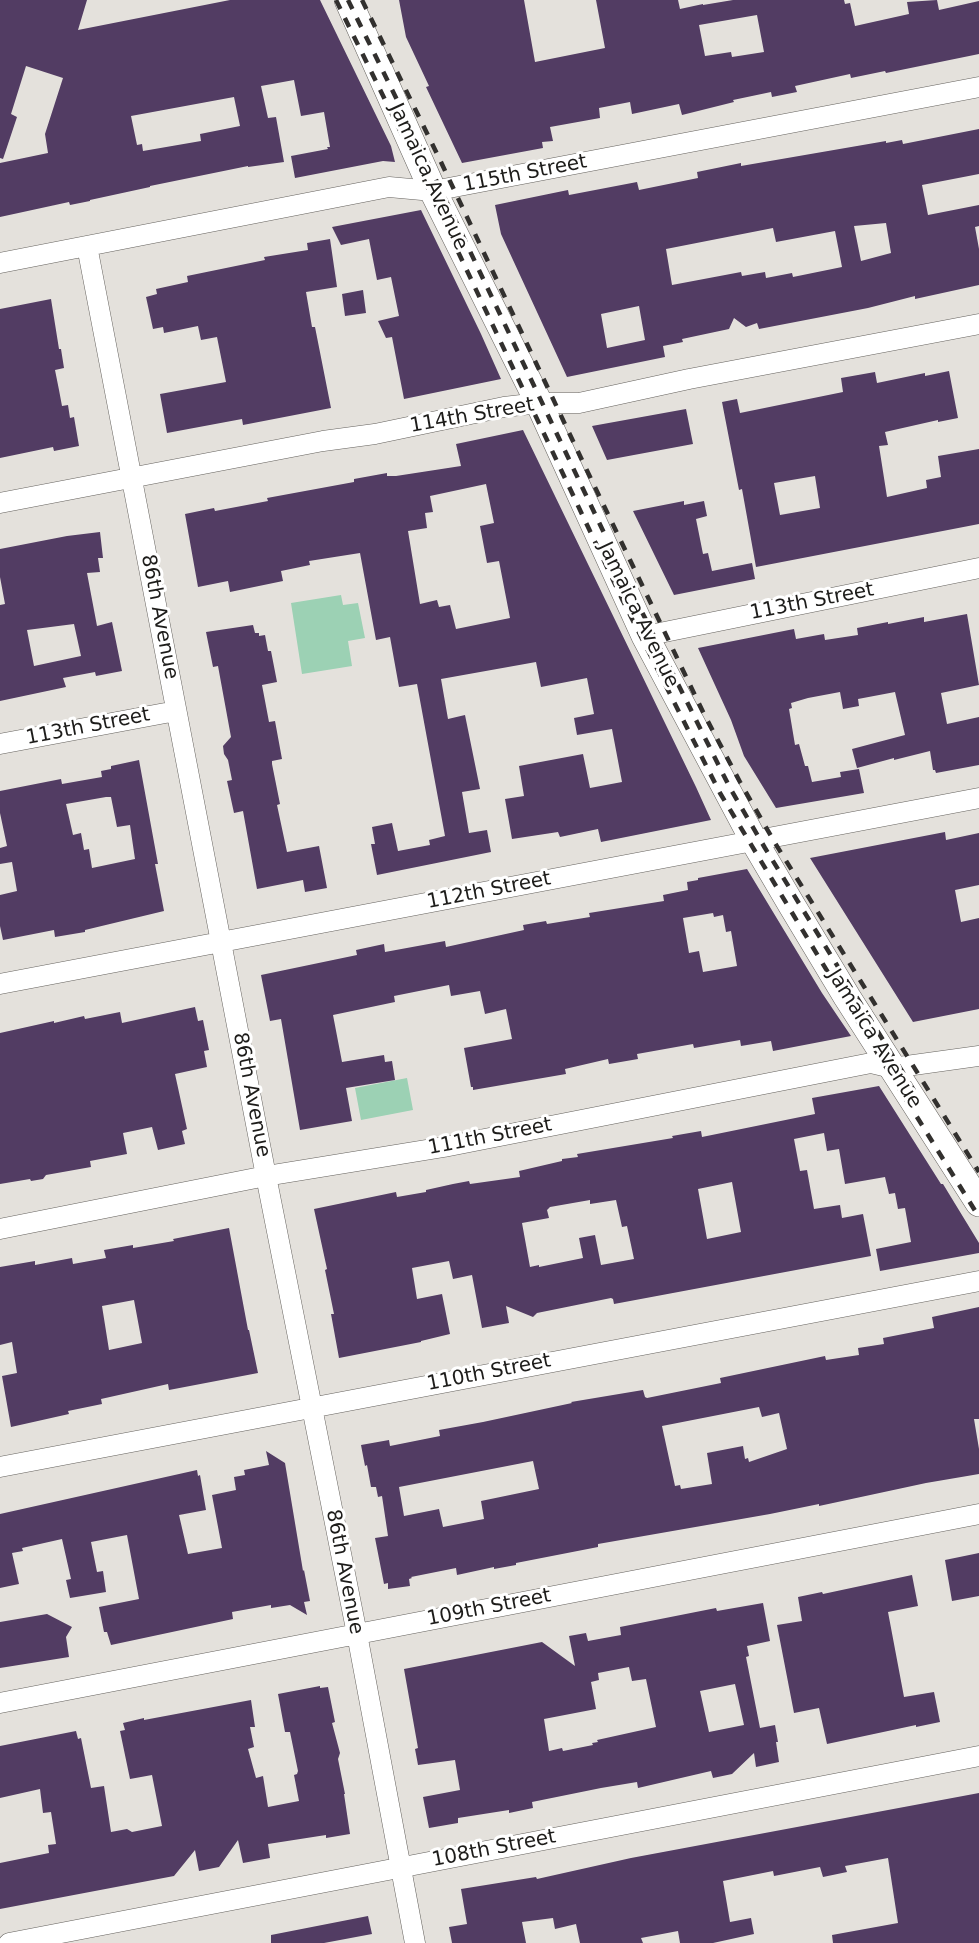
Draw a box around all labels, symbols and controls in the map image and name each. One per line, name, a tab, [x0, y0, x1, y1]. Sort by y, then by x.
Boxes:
street label: Jamaica Avenue	[383, 100, 473, 254]
street label: 115th Street	[461, 150, 589, 198]
street label: 114th Street	[408, 393, 536, 439]
street label: Jamaica Avenue	[592, 538, 684, 692]
street label: 86th Avenue	[135, 553, 183, 681]
street label: 113th Street	[748, 578, 876, 626]
street label: 113th Street	[24, 703, 152, 751]
street label: 112th Street	[425, 867, 553, 915]
street label: Jamaica Avenue	[822, 965, 926, 1113]
street label: 86th Avenue	[227, 1031, 275, 1159]
street label: 111th Street	[426, 1113, 554, 1161]
street label: 110th Street	[425, 1349, 553, 1397]
street label: 86th Avenue	[320, 1508, 368, 1636]
street label: 109th Street	[425, 1584, 553, 1632]
street label: 108th Street	[430, 1825, 558, 1873]

